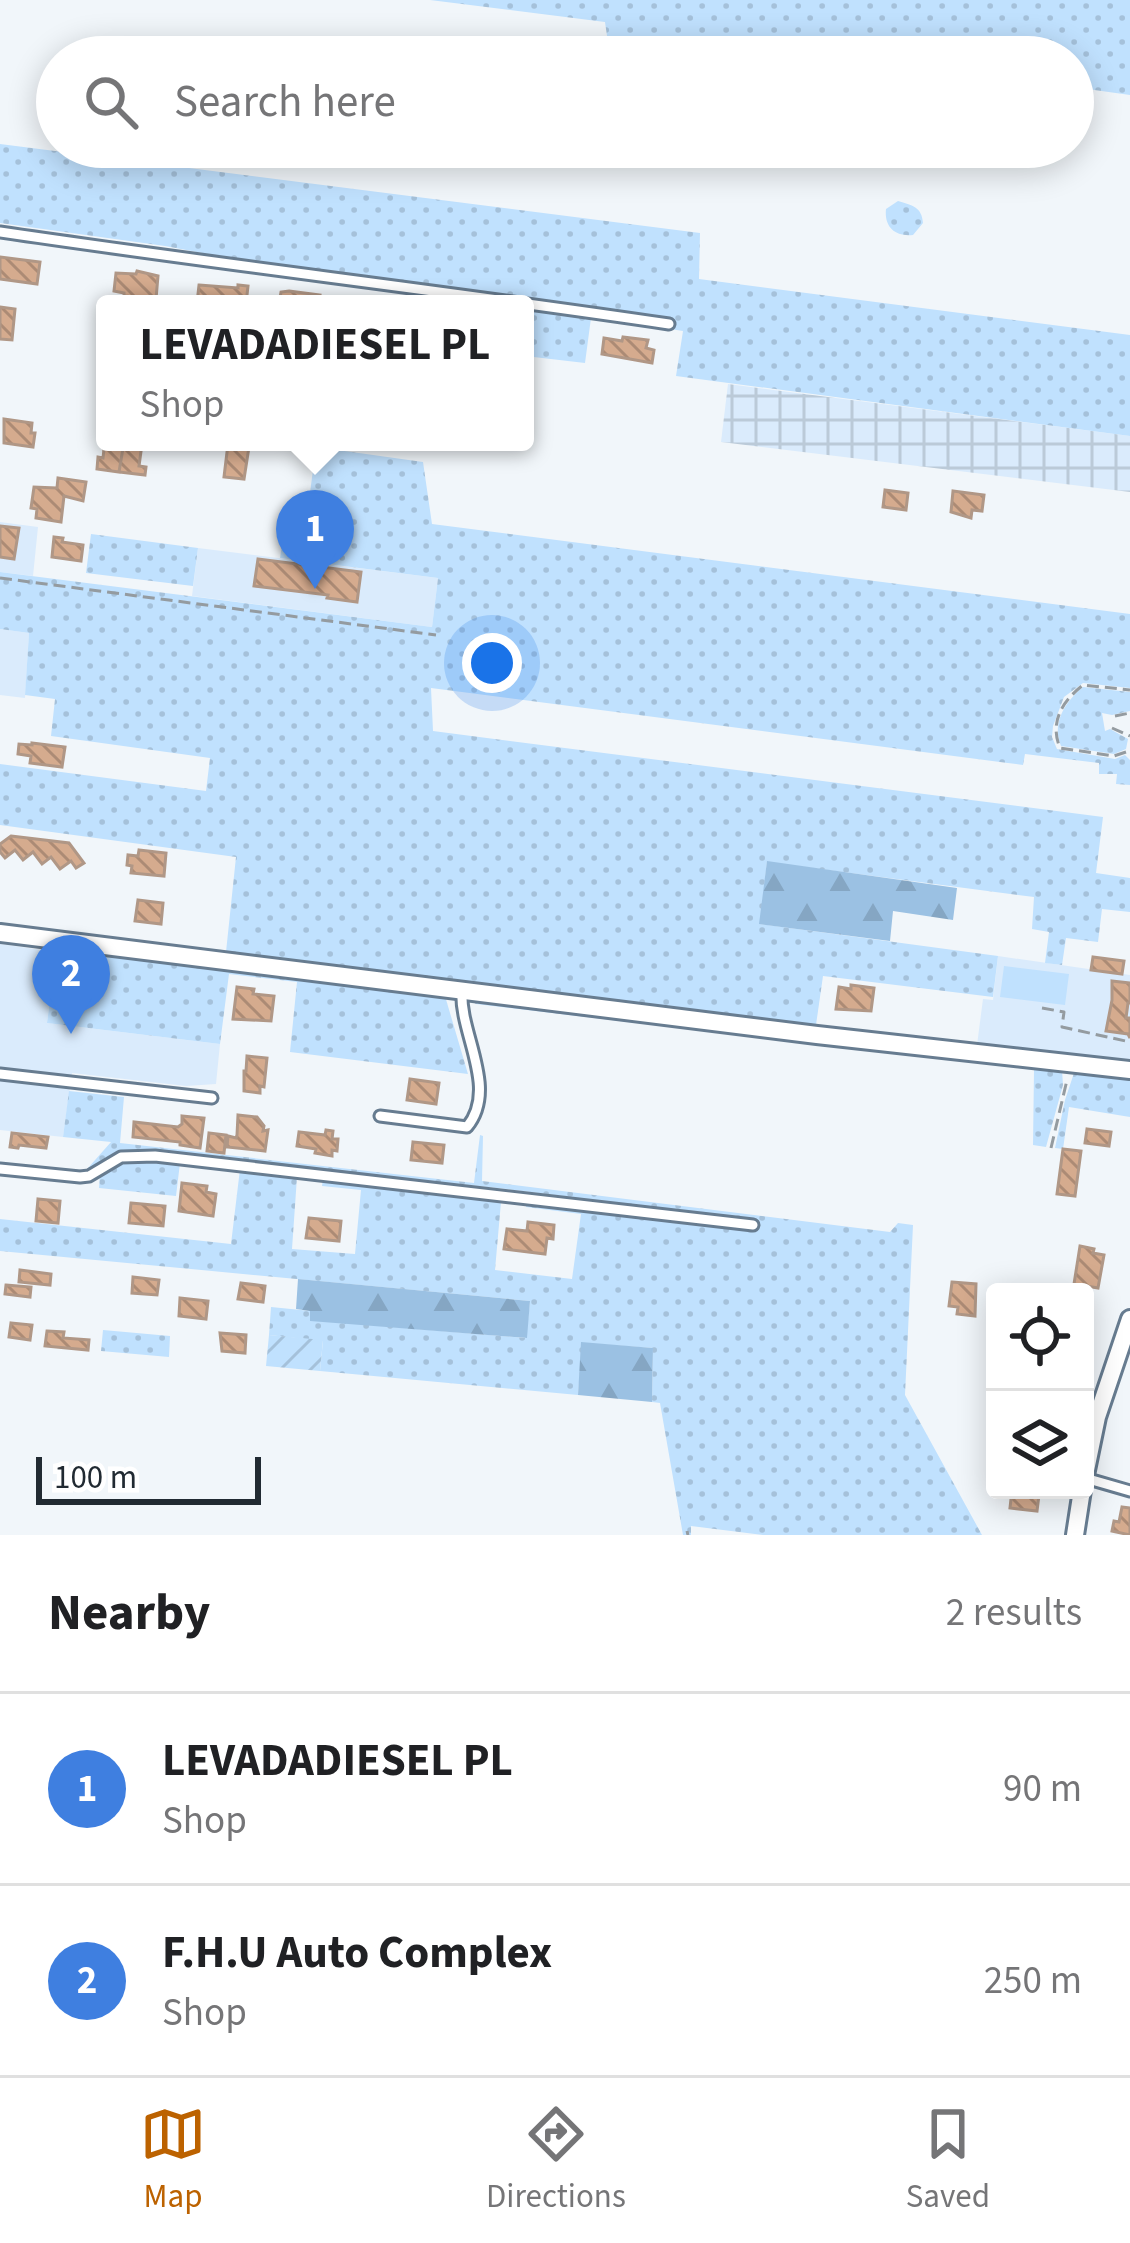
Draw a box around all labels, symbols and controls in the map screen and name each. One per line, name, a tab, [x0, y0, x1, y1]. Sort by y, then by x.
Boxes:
search box	[36, 36, 1094, 168]
icon: search	[78, 69, 144, 135]
text: Search here	[174, 70, 396, 134]
popup	[96, 295, 534, 451]
text: LEVADADIESEL PL	[140, 313, 490, 377]
text: Shop	[140, 377, 224, 433]
pin: 1	[276, 490, 354, 589]
your location	[462, 633, 522, 693]
pin: 2	[32, 935, 110, 1034]
map controls	[986, 1283, 1094, 1499]
button: locate	[986, 1283, 1094, 1391]
button: layers	[986, 1391, 1094, 1499]
scale bar	[36, 1451, 261, 1504]
text: 100 m	[54, 1454, 137, 1501]
text: Nearby	[48, 1577, 210, 1649]
text: 2 results	[946, 1585, 1082, 1641]
text: LEVADADIESEL PL	[162, 1729, 513, 1793]
text: 1	[77, 1761, 97, 1817]
text: 90 m	[1003, 1761, 1082, 1817]
text: Shop	[162, 1793, 247, 1849]
text: F.H.U Auto Complex	[162, 1921, 552, 1985]
text: 2	[77, 1953, 97, 2009]
text: 250 m	[984, 1953, 1082, 2009]
text: Shop	[162, 1985, 247, 2041]
tab: Map	[140, 2101, 206, 2220]
tab: Directions	[486, 2101, 626, 2220]
tab: Saved	[906, 2101, 990, 2220]

